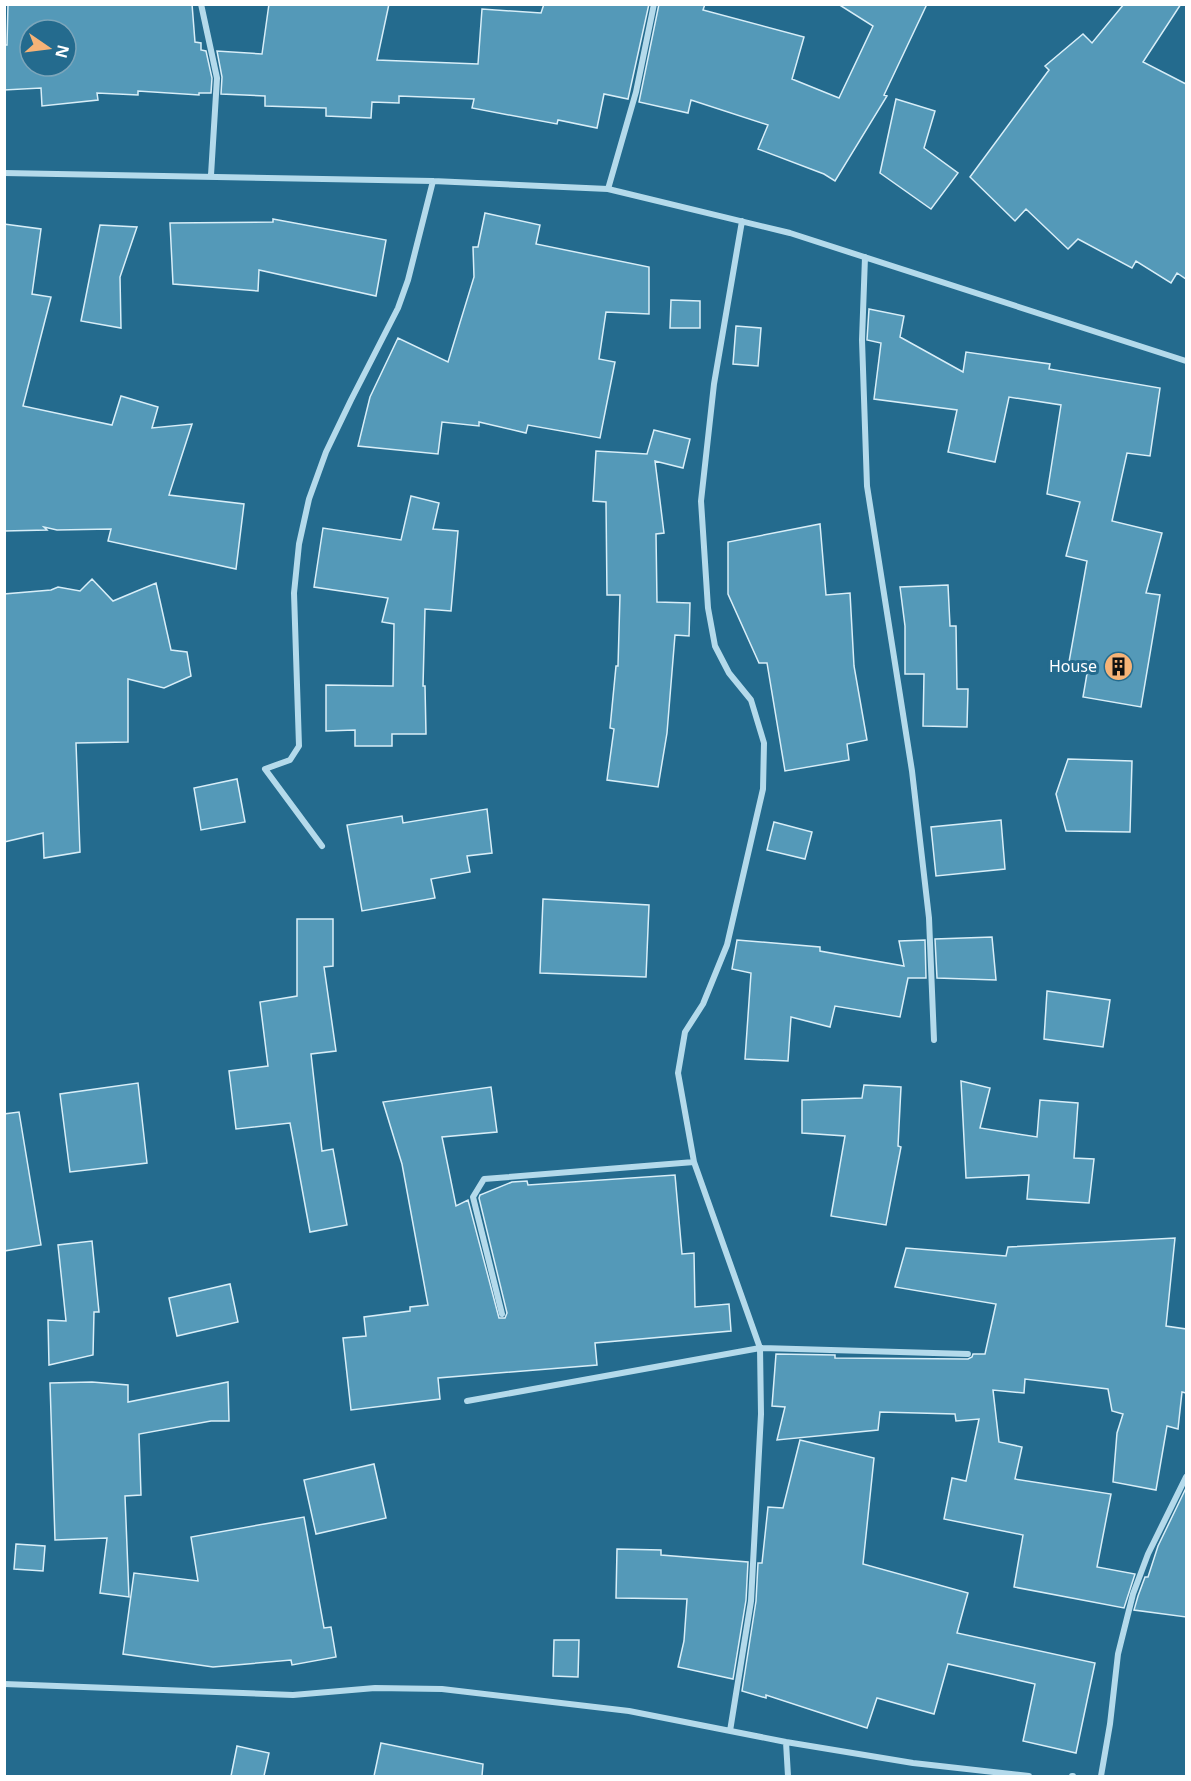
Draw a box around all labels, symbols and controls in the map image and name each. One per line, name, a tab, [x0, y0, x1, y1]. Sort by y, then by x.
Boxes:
north arrow	[18, 18, 78, 78]
text: N	[50, 43, 75, 61]
building icon: House	[1102, 650, 1134, 682]
place label: House	[1049, 655, 1097, 677]

